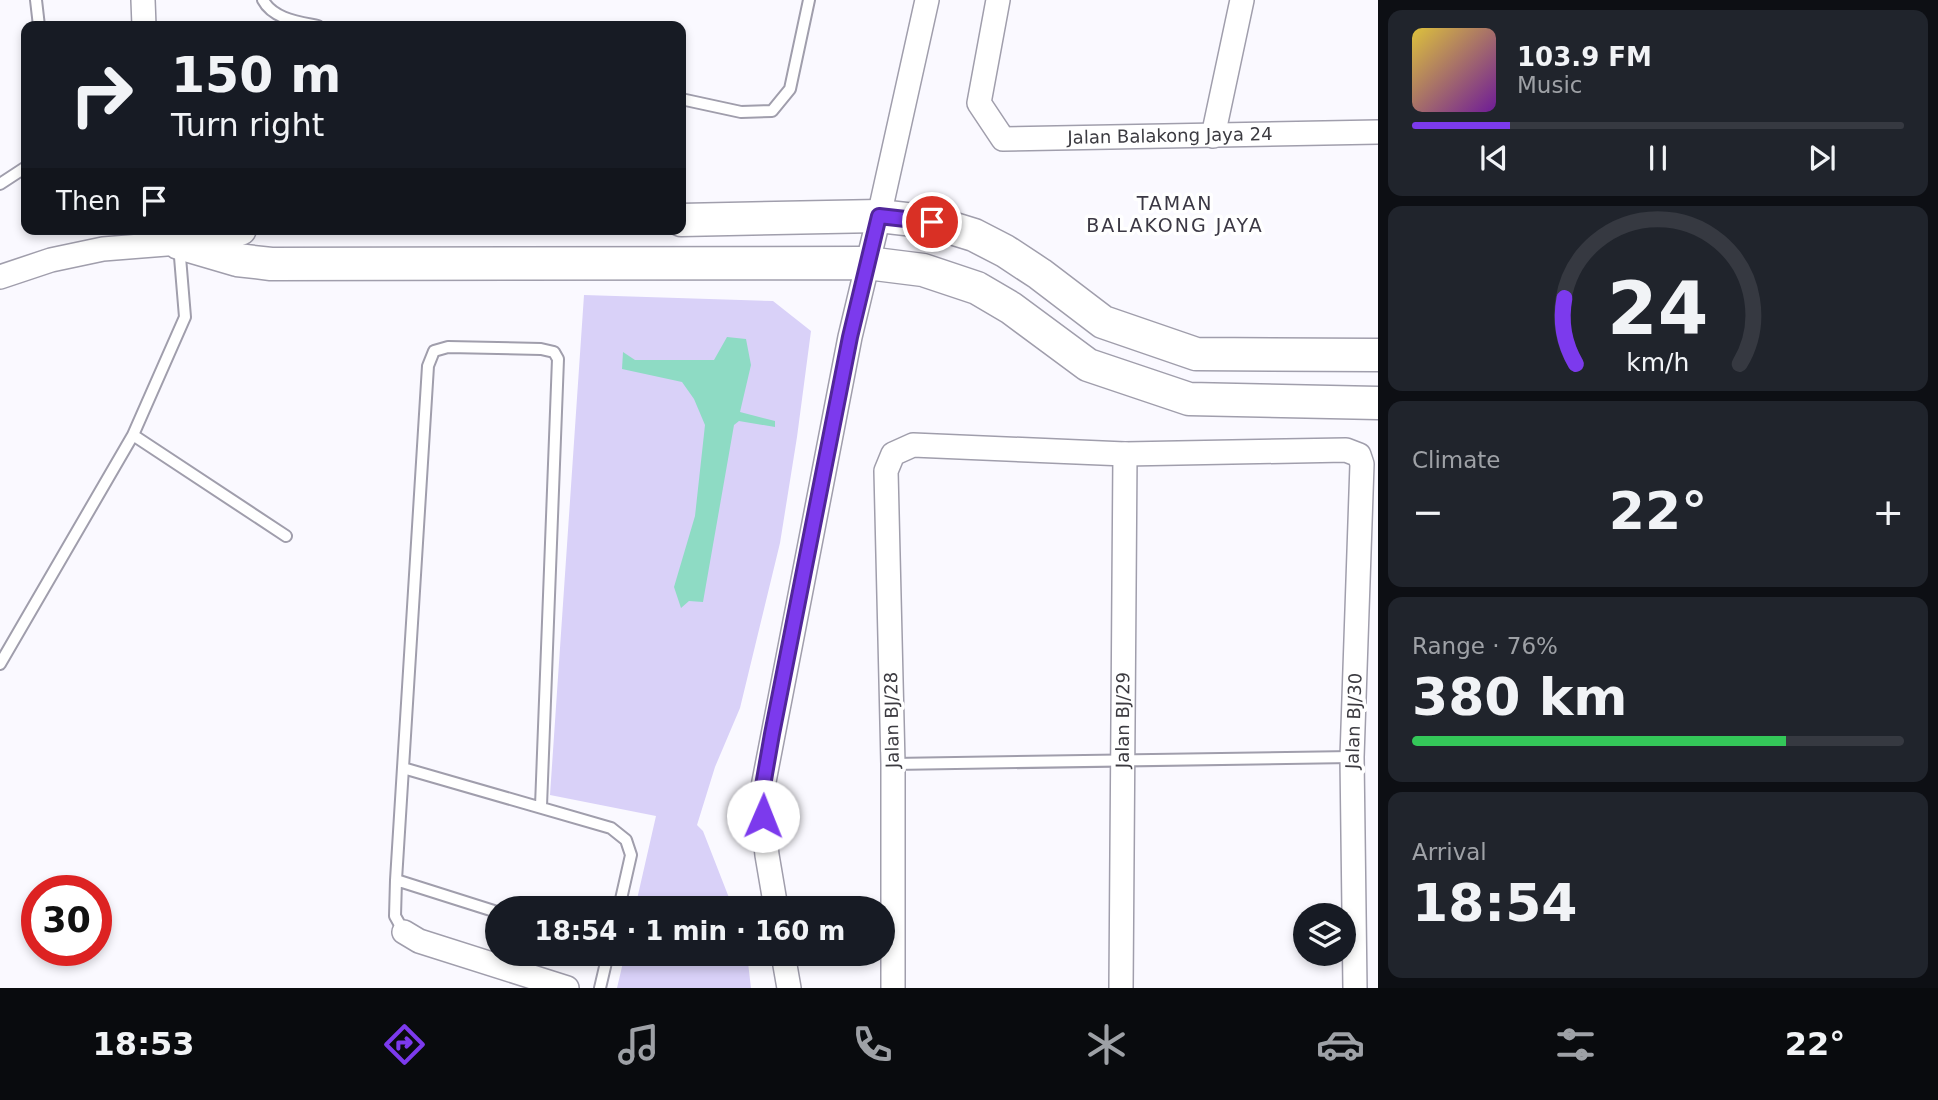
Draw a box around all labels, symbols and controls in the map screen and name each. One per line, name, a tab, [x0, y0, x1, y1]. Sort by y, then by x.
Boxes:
text: 103.9 FM	[1517, 42, 1652, 72]
text: 150 m	[171, 47, 341, 104]
icon: right	[56, 49, 147, 140]
text: Music	[1517, 72, 1582, 98]
text: Turn right	[171, 106, 324, 144]
street label: Jalan Balakong Jaya 24	[1066, 123, 1273, 148]
icon: previous	[1475, 139, 1513, 177]
icon: pause	[1639, 139, 1677, 177]
icon: next	[1803, 139, 1841, 177]
icon: arrive	[135, 182, 173, 220]
text: Then	[56, 186, 121, 216]
pin	[902, 192, 962, 252]
district label: TAMAN BALAKONG JAYA	[1086, 192, 1264, 236]
icon: arrive	[913, 203, 951, 241]
text: 24	[1607, 267, 1709, 352]
text: km/h	[1626, 348, 1690, 377]
text: Climate	[1412, 447, 1501, 473]
text: 22°	[1609, 481, 1707, 541]
text: −	[1412, 490, 1444, 534]
text: +	[1872, 490, 1904, 534]
text: Range · 76%	[1412, 633, 1558, 659]
text: 380 km	[1412, 667, 1627, 727]
street label: Jalan BJ/28	[880, 672, 903, 769]
street label: Jalan BJ/29	[1112, 672, 1133, 769]
street label: Jalan BJ/30	[1341, 673, 1366, 770]
position arrow	[726, 779, 800, 853]
text: Arrival	[1412, 839, 1487, 865]
text: 18:54	[1412, 873, 1578, 933]
speed limit sign: 30	[21, 875, 112, 966]
map controls	[1293, 903, 1356, 966]
button: layers	[1293, 903, 1356, 966]
text: 18:54 · 1 min · 160 m	[535, 916, 845, 946]
icon: directions	[380, 1020, 429, 1069]
icon: music	[614, 1020, 663, 1069]
icon: phone	[848, 1020, 897, 1069]
icon: climate	[1082, 1020, 1131, 1069]
icon: car	[1316, 1020, 1365, 1069]
icon: filters	[1551, 1020, 1600, 1069]
text: 18:53	[93, 1025, 194, 1063]
text: 22°	[1785, 1025, 1845, 1063]

